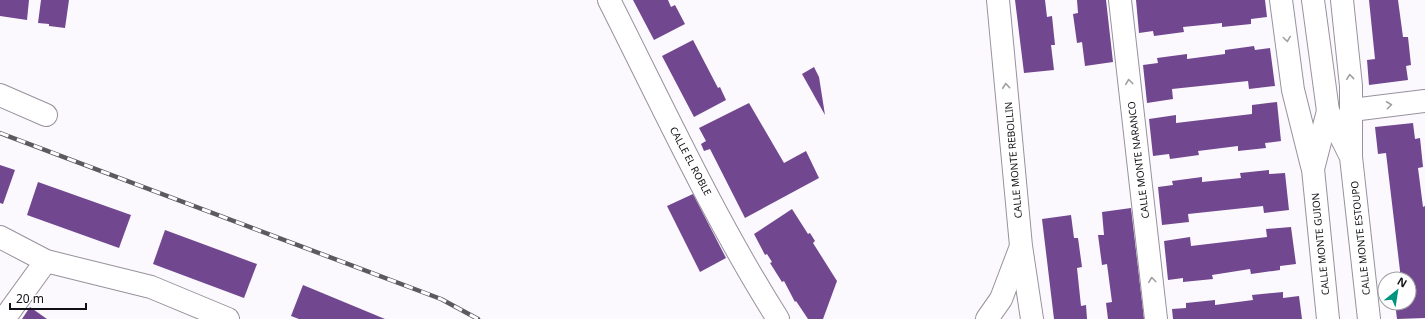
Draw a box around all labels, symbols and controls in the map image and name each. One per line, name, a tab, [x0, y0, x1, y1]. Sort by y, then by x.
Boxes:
one-way arrow	[1282, 36, 1291, 42]
one-way arrow	[1346, 73, 1355, 80]
one-way arrow	[1125, 79, 1134, 85]
one-way arrow	[1002, 82, 1011, 89]
street label: CALLE MONTE REBOLLIN	[1001, 101, 1025, 219]
street label: CALLE MONTE NARANCO	[1124, 101, 1152, 219]
one-way arrow	[1386, 101, 1392, 110]
street label: CALLE EL ROBLE	[667, 124, 715, 198]
street label: CALLE MONTE ESTOUPO	[1347, 180, 1373, 296]
street label: CALLE MONTE GUION	[1308, 192, 1332, 296]
north arrow	[1377, 271, 1417, 311]
text: N	[1395, 273, 1410, 291]
one-way arrow	[1148, 277, 1157, 283]
scale bar	[10, 285, 86, 311]
text: 20 m	[16, 290, 44, 307]

